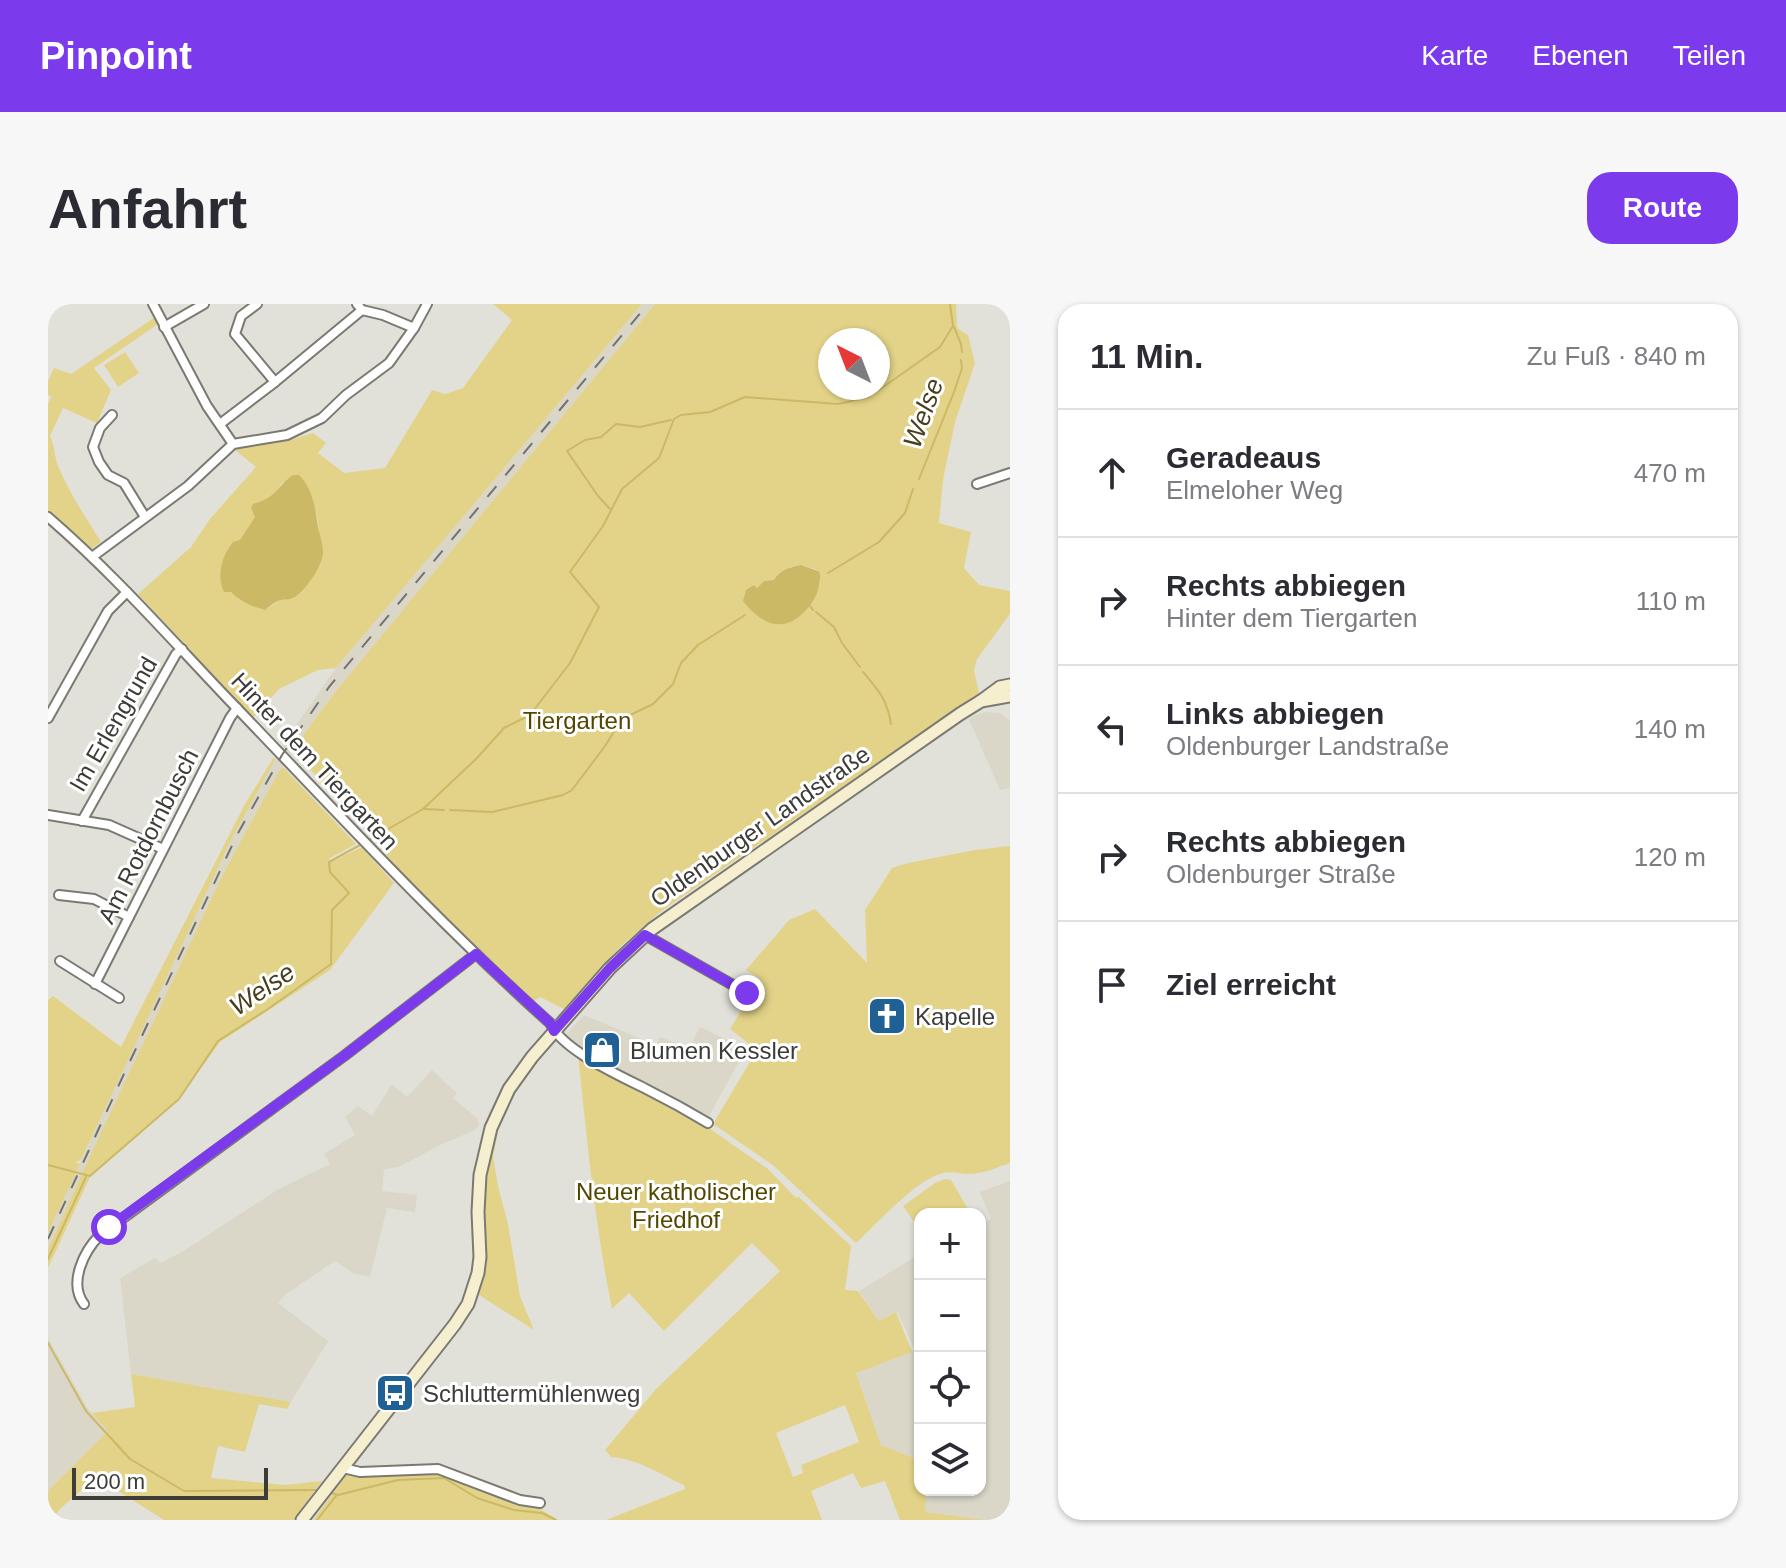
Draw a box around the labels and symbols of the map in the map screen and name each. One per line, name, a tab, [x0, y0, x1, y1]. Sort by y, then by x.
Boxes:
north arrow	[818, 328, 890, 400]
water label: Welse	[897, 374, 949, 452]
street label: Im Erlengrund	[64, 652, 162, 796]
street label: Hinter dem Tiergarten	[226, 667, 404, 855]
park label: Tiergarten	[523, 707, 631, 734]
street label: Oldenburger Landstraße	[645, 740, 875, 912]
street label: Am Rotdornbusch	[92, 744, 204, 928]
water label: Welse	[224, 956, 300, 1022]
route end	[729, 975, 765, 1011]
church icon: Kapelle	[866, 995, 908, 1037]
place label: Kapelle	[915, 1003, 995, 1030]
shop icon: Blumen Kessler	[581, 1029, 623, 1071]
place label: Blumen Kessler	[630, 1037, 798, 1064]
park label: Neuer katholischer Friedhof	[576, 1178, 776, 1233]
route start	[91, 1209, 127, 1245]
bus stop icon: Schluttermühlenweg	[374, 1372, 416, 1414]
place label: Schluttermühlenweg	[423, 1380, 640, 1407]
scale bar	[72, 1464, 268, 1500]

